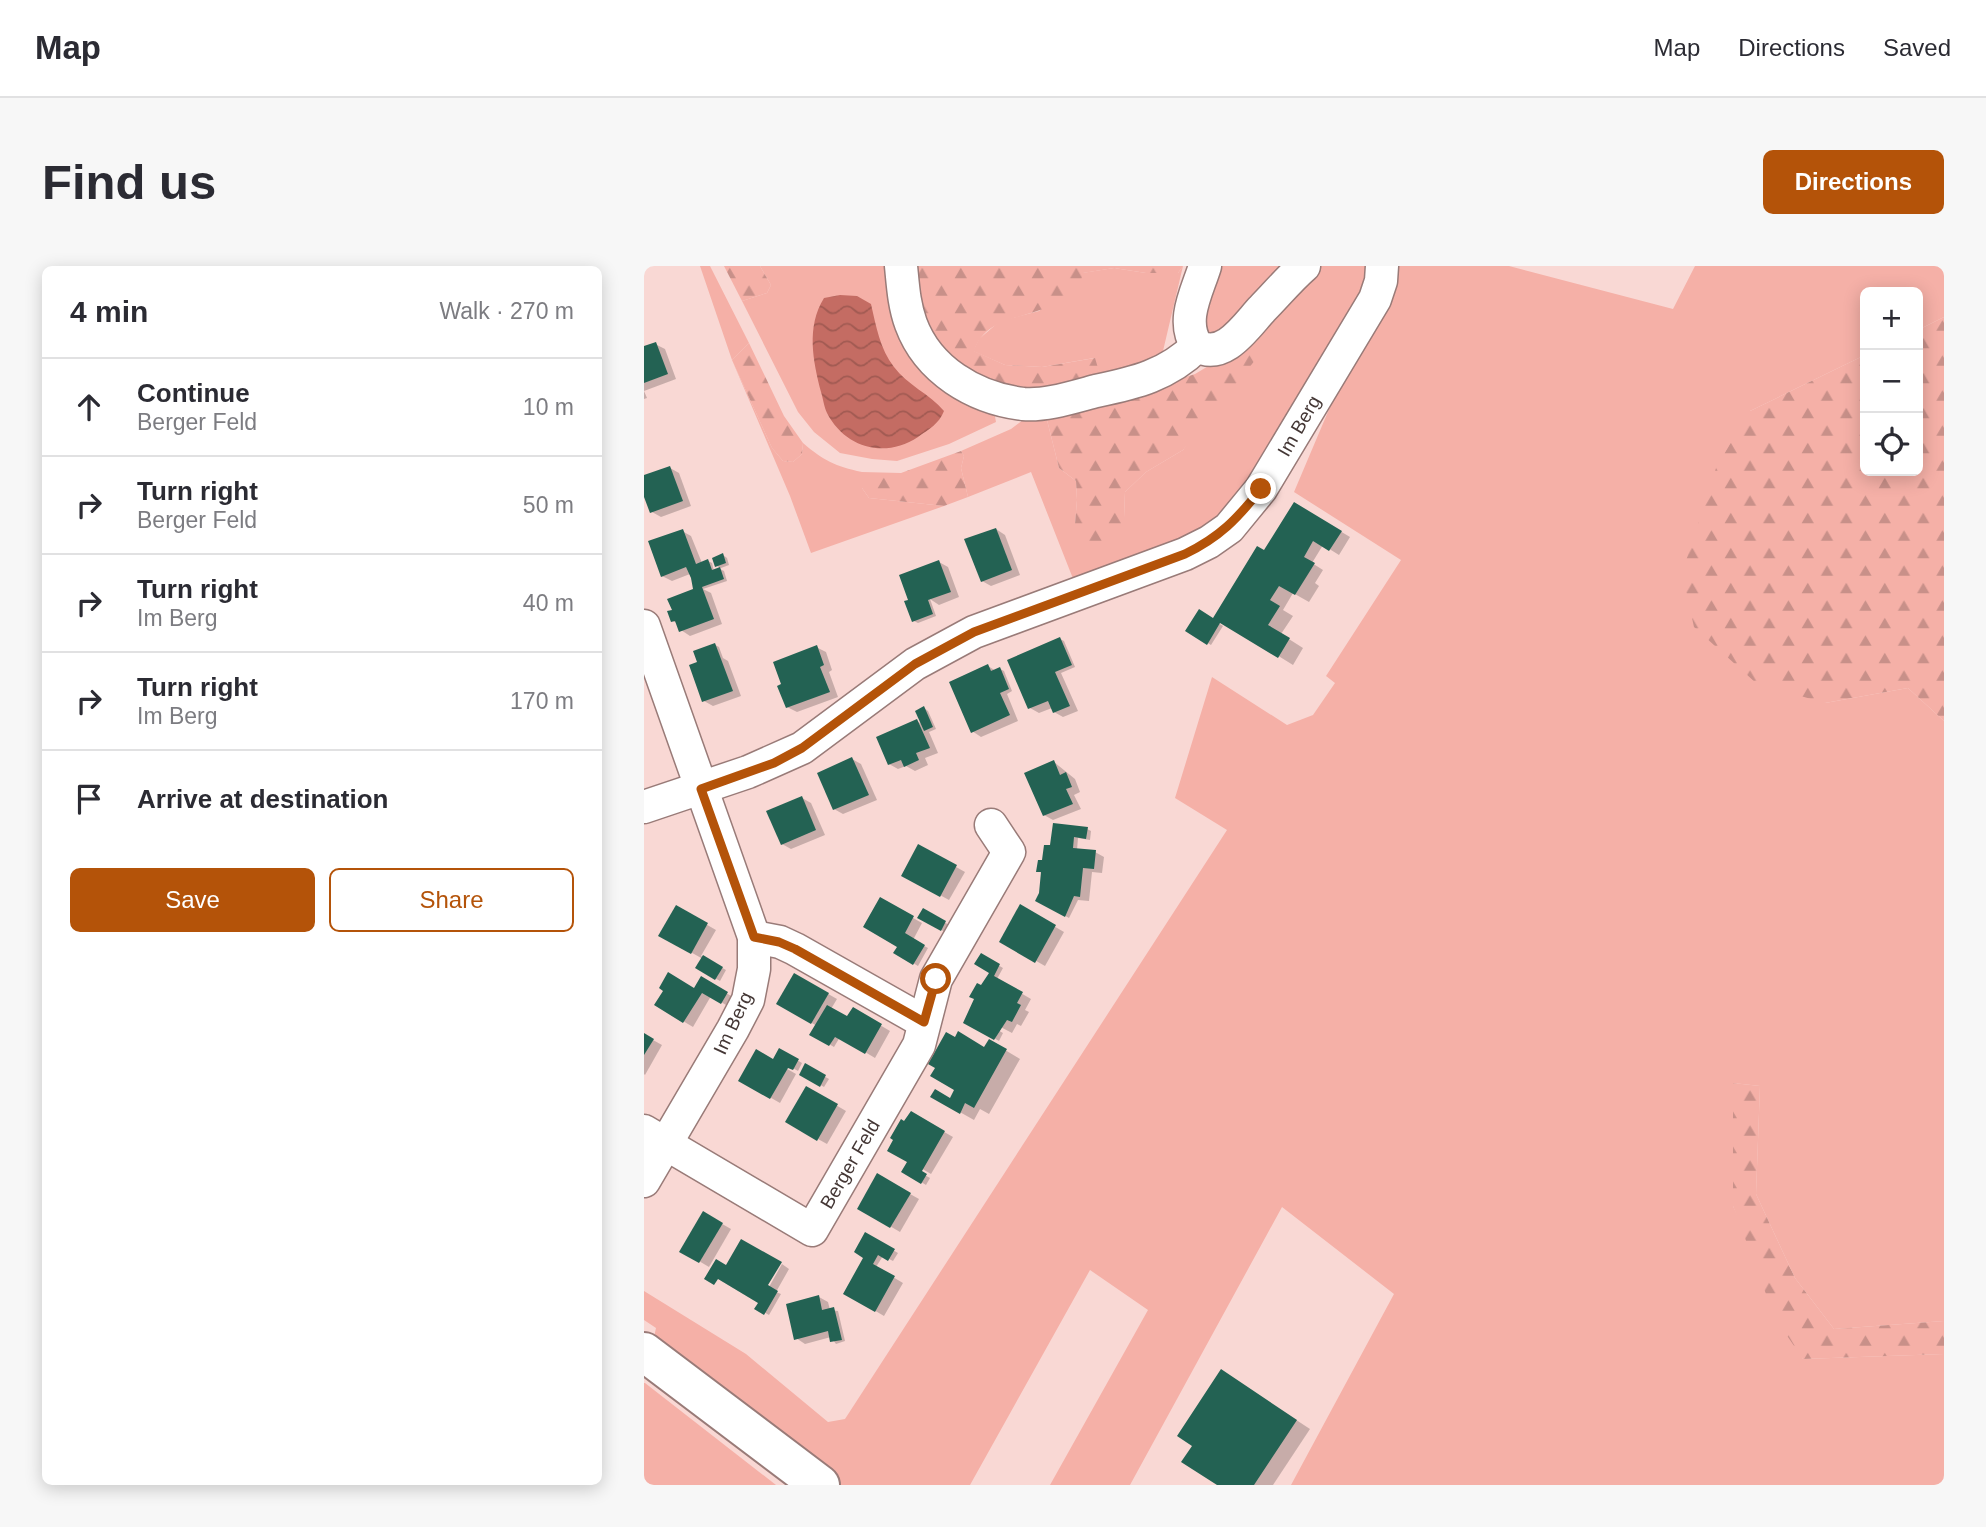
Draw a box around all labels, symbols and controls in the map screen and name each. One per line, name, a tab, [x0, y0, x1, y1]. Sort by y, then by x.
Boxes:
text: Map	[35, 29, 101, 66]
text: Map	[1654, 34, 1700, 61]
text: Directions	[1738, 34, 1845, 61]
text: Saved	[1883, 34, 1951, 61]
button: Directions	[1763, 150, 1944, 214]
text: Find us	[42, 155, 216, 209]
map controls	[1860, 287, 1923, 476]
button: +	[1860, 287, 1923, 350]
text: 4 min	[70, 295, 148, 328]
text: Walk · 270 m	[439, 298, 574, 324]
button: −	[1860, 350, 1923, 413]
text: Continue	[137, 378, 250, 408]
icon: ahead	[70, 388, 108, 426]
street label: Im Berg	[1273, 392, 1325, 460]
text: 10 m	[523, 394, 574, 420]
text: Berger Feld	[137, 409, 257, 435]
button: locate	[1860, 413, 1923, 476]
route end	[1245, 473, 1276, 504]
text: Turn right	[137, 476, 258, 506]
icon: right	[70, 486, 108, 524]
text: 50 m	[523, 492, 574, 518]
text: Berger Feld	[137, 507, 257, 533]
text: Turn right	[137, 574, 258, 604]
icon: right	[70, 584, 108, 622]
text: 40 m	[523, 590, 574, 616]
text: Im Berg	[137, 605, 218, 631]
text: Turn right	[137, 672, 258, 702]
icon: right	[70, 682, 108, 720]
text: 170 m	[510, 688, 574, 714]
text: Im Berg	[137, 703, 218, 729]
icon: arrive	[70, 780, 108, 818]
text: Arrive at destination	[137, 784, 388, 814]
button: Save	[70, 868, 315, 932]
button: Share	[329, 868, 574, 932]
route start	[920, 963, 951, 994]
street label: Im Berg	[709, 988, 757, 1058]
street label: Berger Feld	[816, 1116, 884, 1212]

